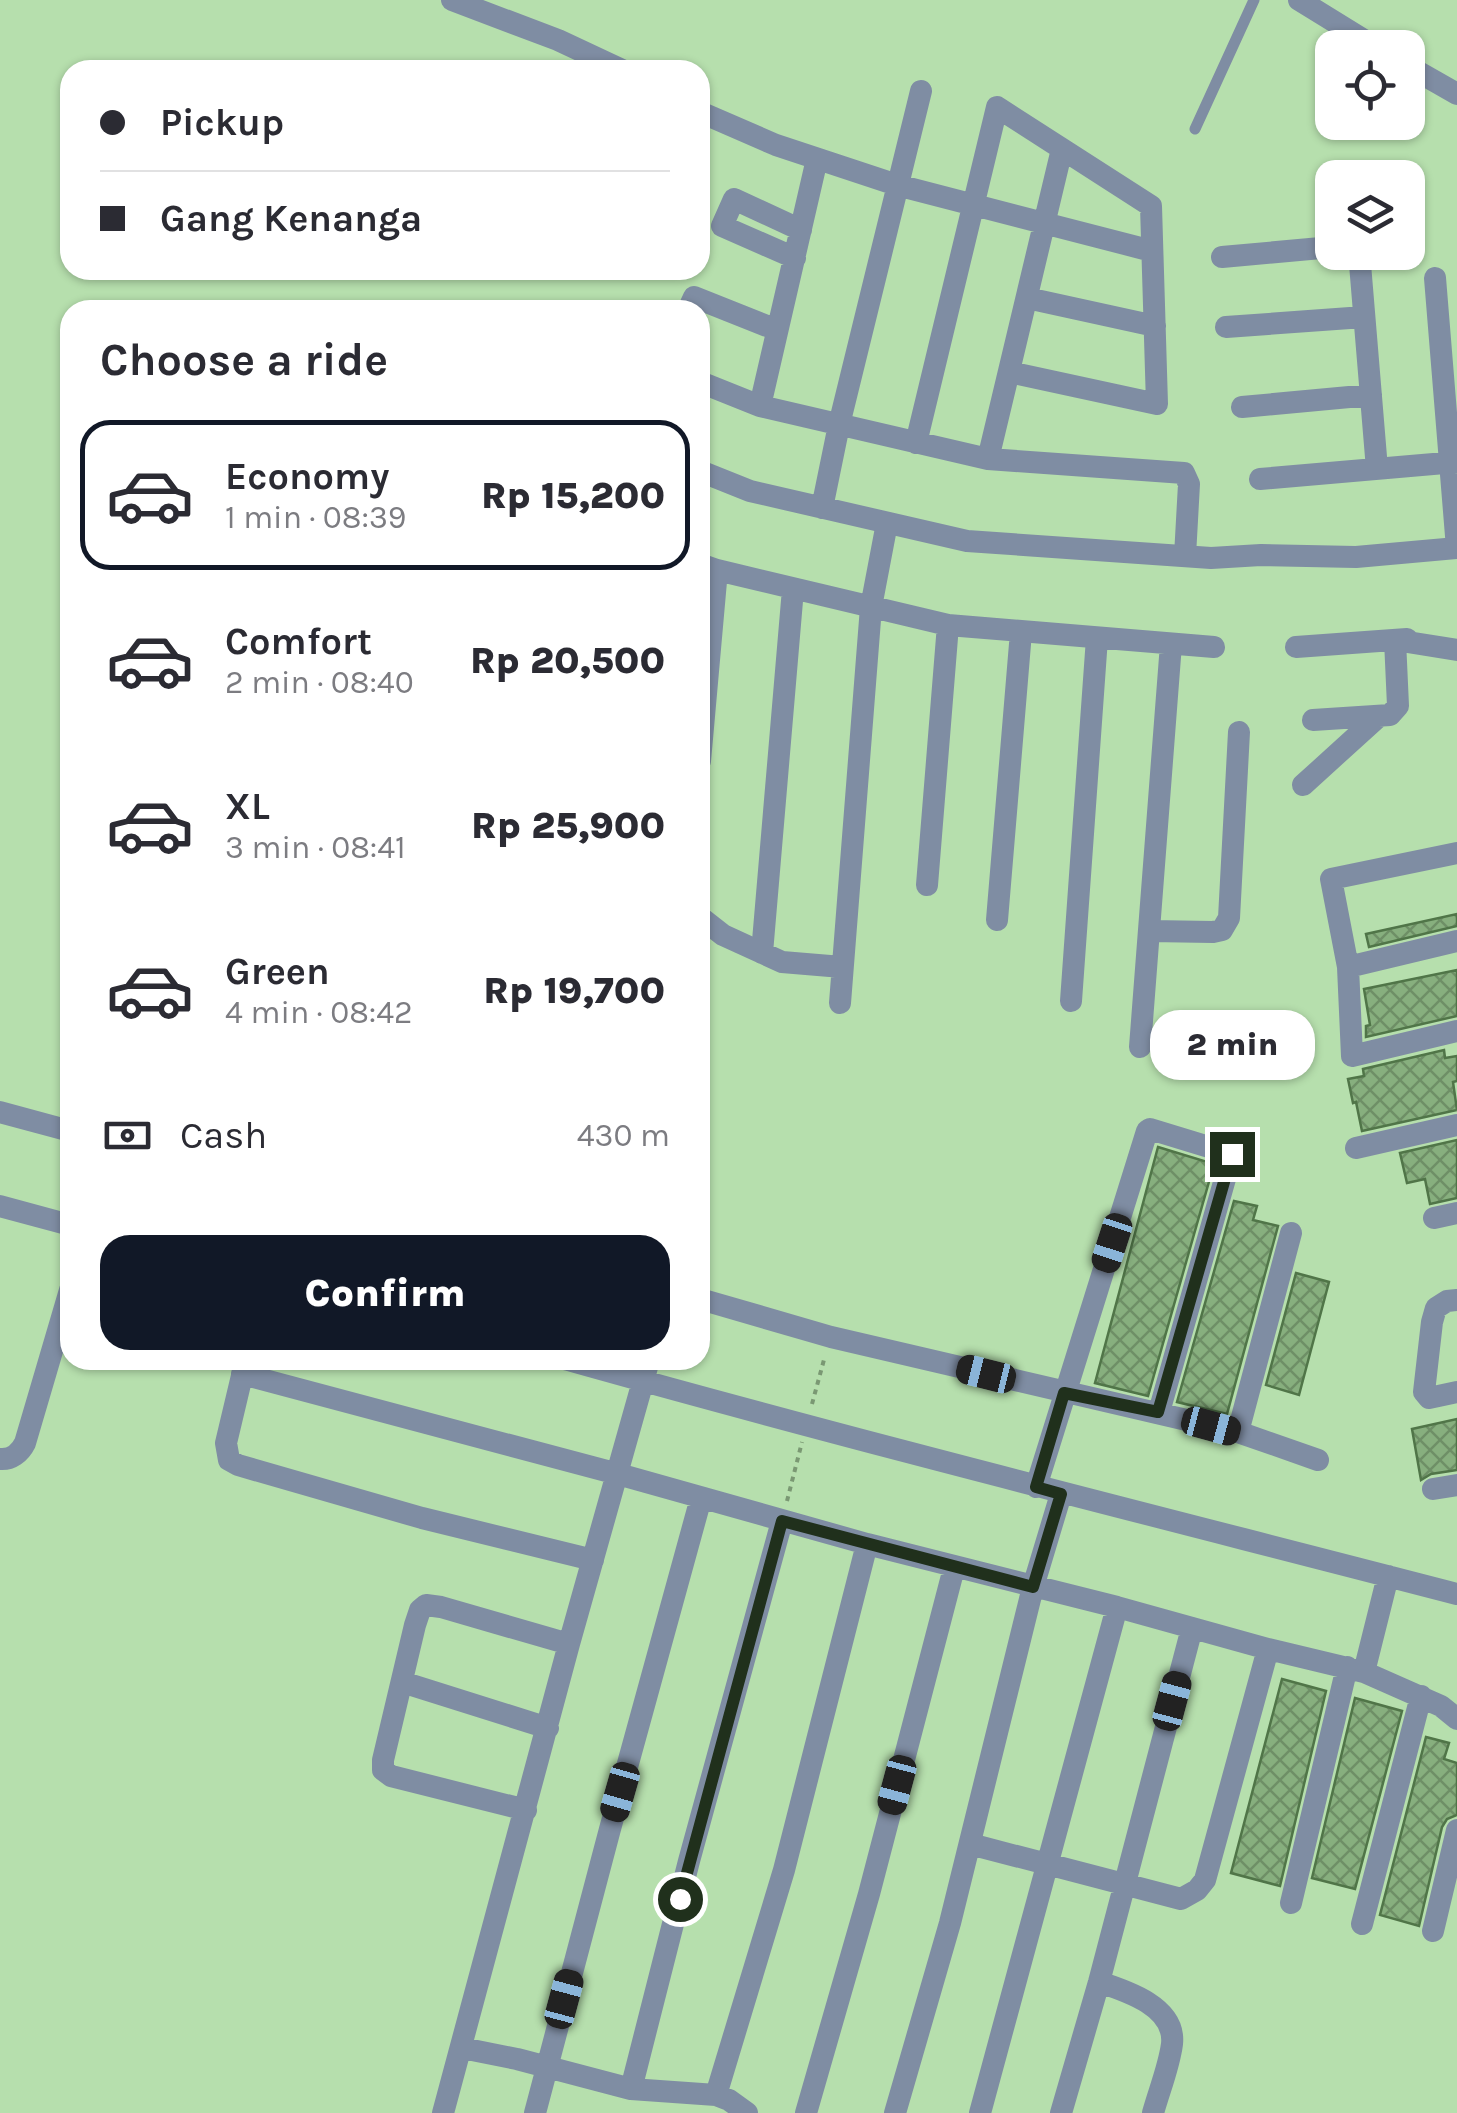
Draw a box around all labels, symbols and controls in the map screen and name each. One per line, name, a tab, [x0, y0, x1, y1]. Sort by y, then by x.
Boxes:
map controls	[1315, 30, 1425, 270]
button: locate	[1315, 30, 1425, 140]
text: Pickup	[160, 100, 284, 145]
button: layers	[1315, 160, 1425, 270]
text: Gang Kenanga	[160, 196, 422, 241]
text: Choose a ride	[100, 334, 388, 386]
icon: car	[105, 450, 195, 540]
text: Economy	[225, 454, 389, 499]
text: Rp 15,200	[481, 473, 665, 518]
text: 1 min · 08:39	[225, 499, 406, 536]
icon: car	[105, 615, 195, 705]
text: Comfort	[225, 619, 372, 664]
text: Rp 20,500	[470, 638, 665, 683]
text: 2 min · 08:40	[225, 664, 414, 701]
icon: car	[105, 780, 195, 870]
text: XL	[225, 784, 270, 829]
text: Rp 25,900	[471, 803, 665, 848]
text: 3 min · 08:41	[225, 829, 406, 866]
icon: car	[105, 945, 195, 1035]
text: Green	[225, 949, 330, 994]
text: Rp 19,700	[483, 968, 665, 1013]
text: 4 min · 08:42	[225, 994, 413, 1031]
callout: 2 min	[1150, 1009, 1314, 1079]
text: 2 min	[1187, 1026, 1278, 1063]
icon: cash	[100, 1108, 155, 1163]
text: Cash	[180, 1113, 267, 1158]
text: 430 m	[577, 1117, 670, 1154]
route end	[1210, 1132, 1255, 1177]
car	[1088, 1210, 1136, 1276]
button: Confirm	[100, 1235, 670, 1350]
car	[953, 1352, 1019, 1396]
car	[1178, 1404, 1244, 1448]
car	[1150, 1668, 1194, 1734]
car	[875, 1752, 919, 1818]
car	[597, 1759, 643, 1825]
route start	[658, 1877, 703, 1922]
car	[542, 1966, 586, 2032]

